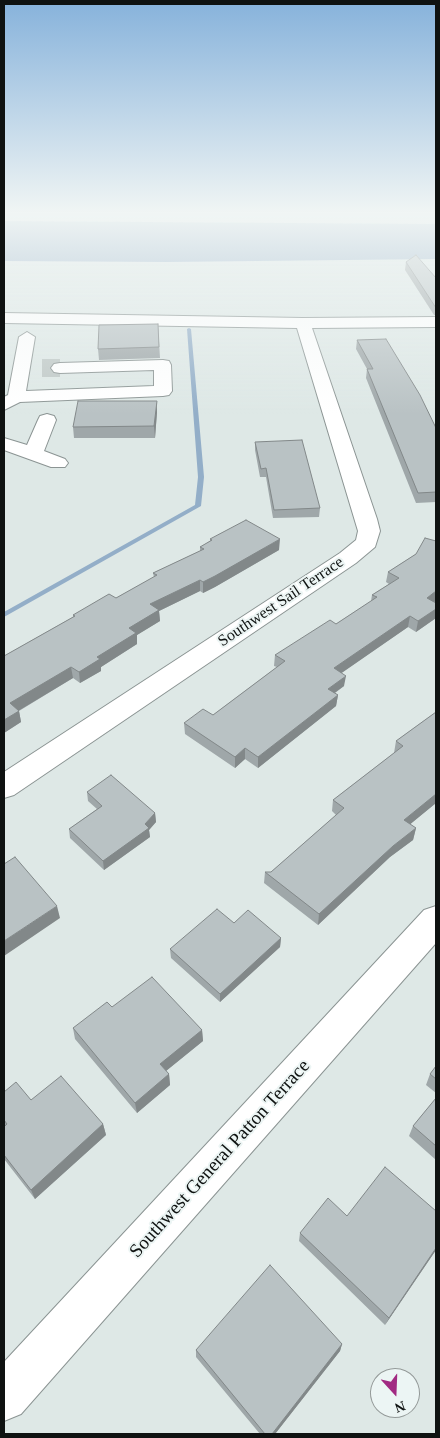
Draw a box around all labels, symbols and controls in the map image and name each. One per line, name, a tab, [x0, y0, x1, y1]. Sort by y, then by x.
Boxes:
street label: Southwest Sail Terrace	[215, 553, 347, 651]
street label: Southwest General Patton Terrace	[125, 1055, 315, 1263]
north arrow	[370, 1368, 420, 1418]
text: N	[393, 1398, 407, 1415]

